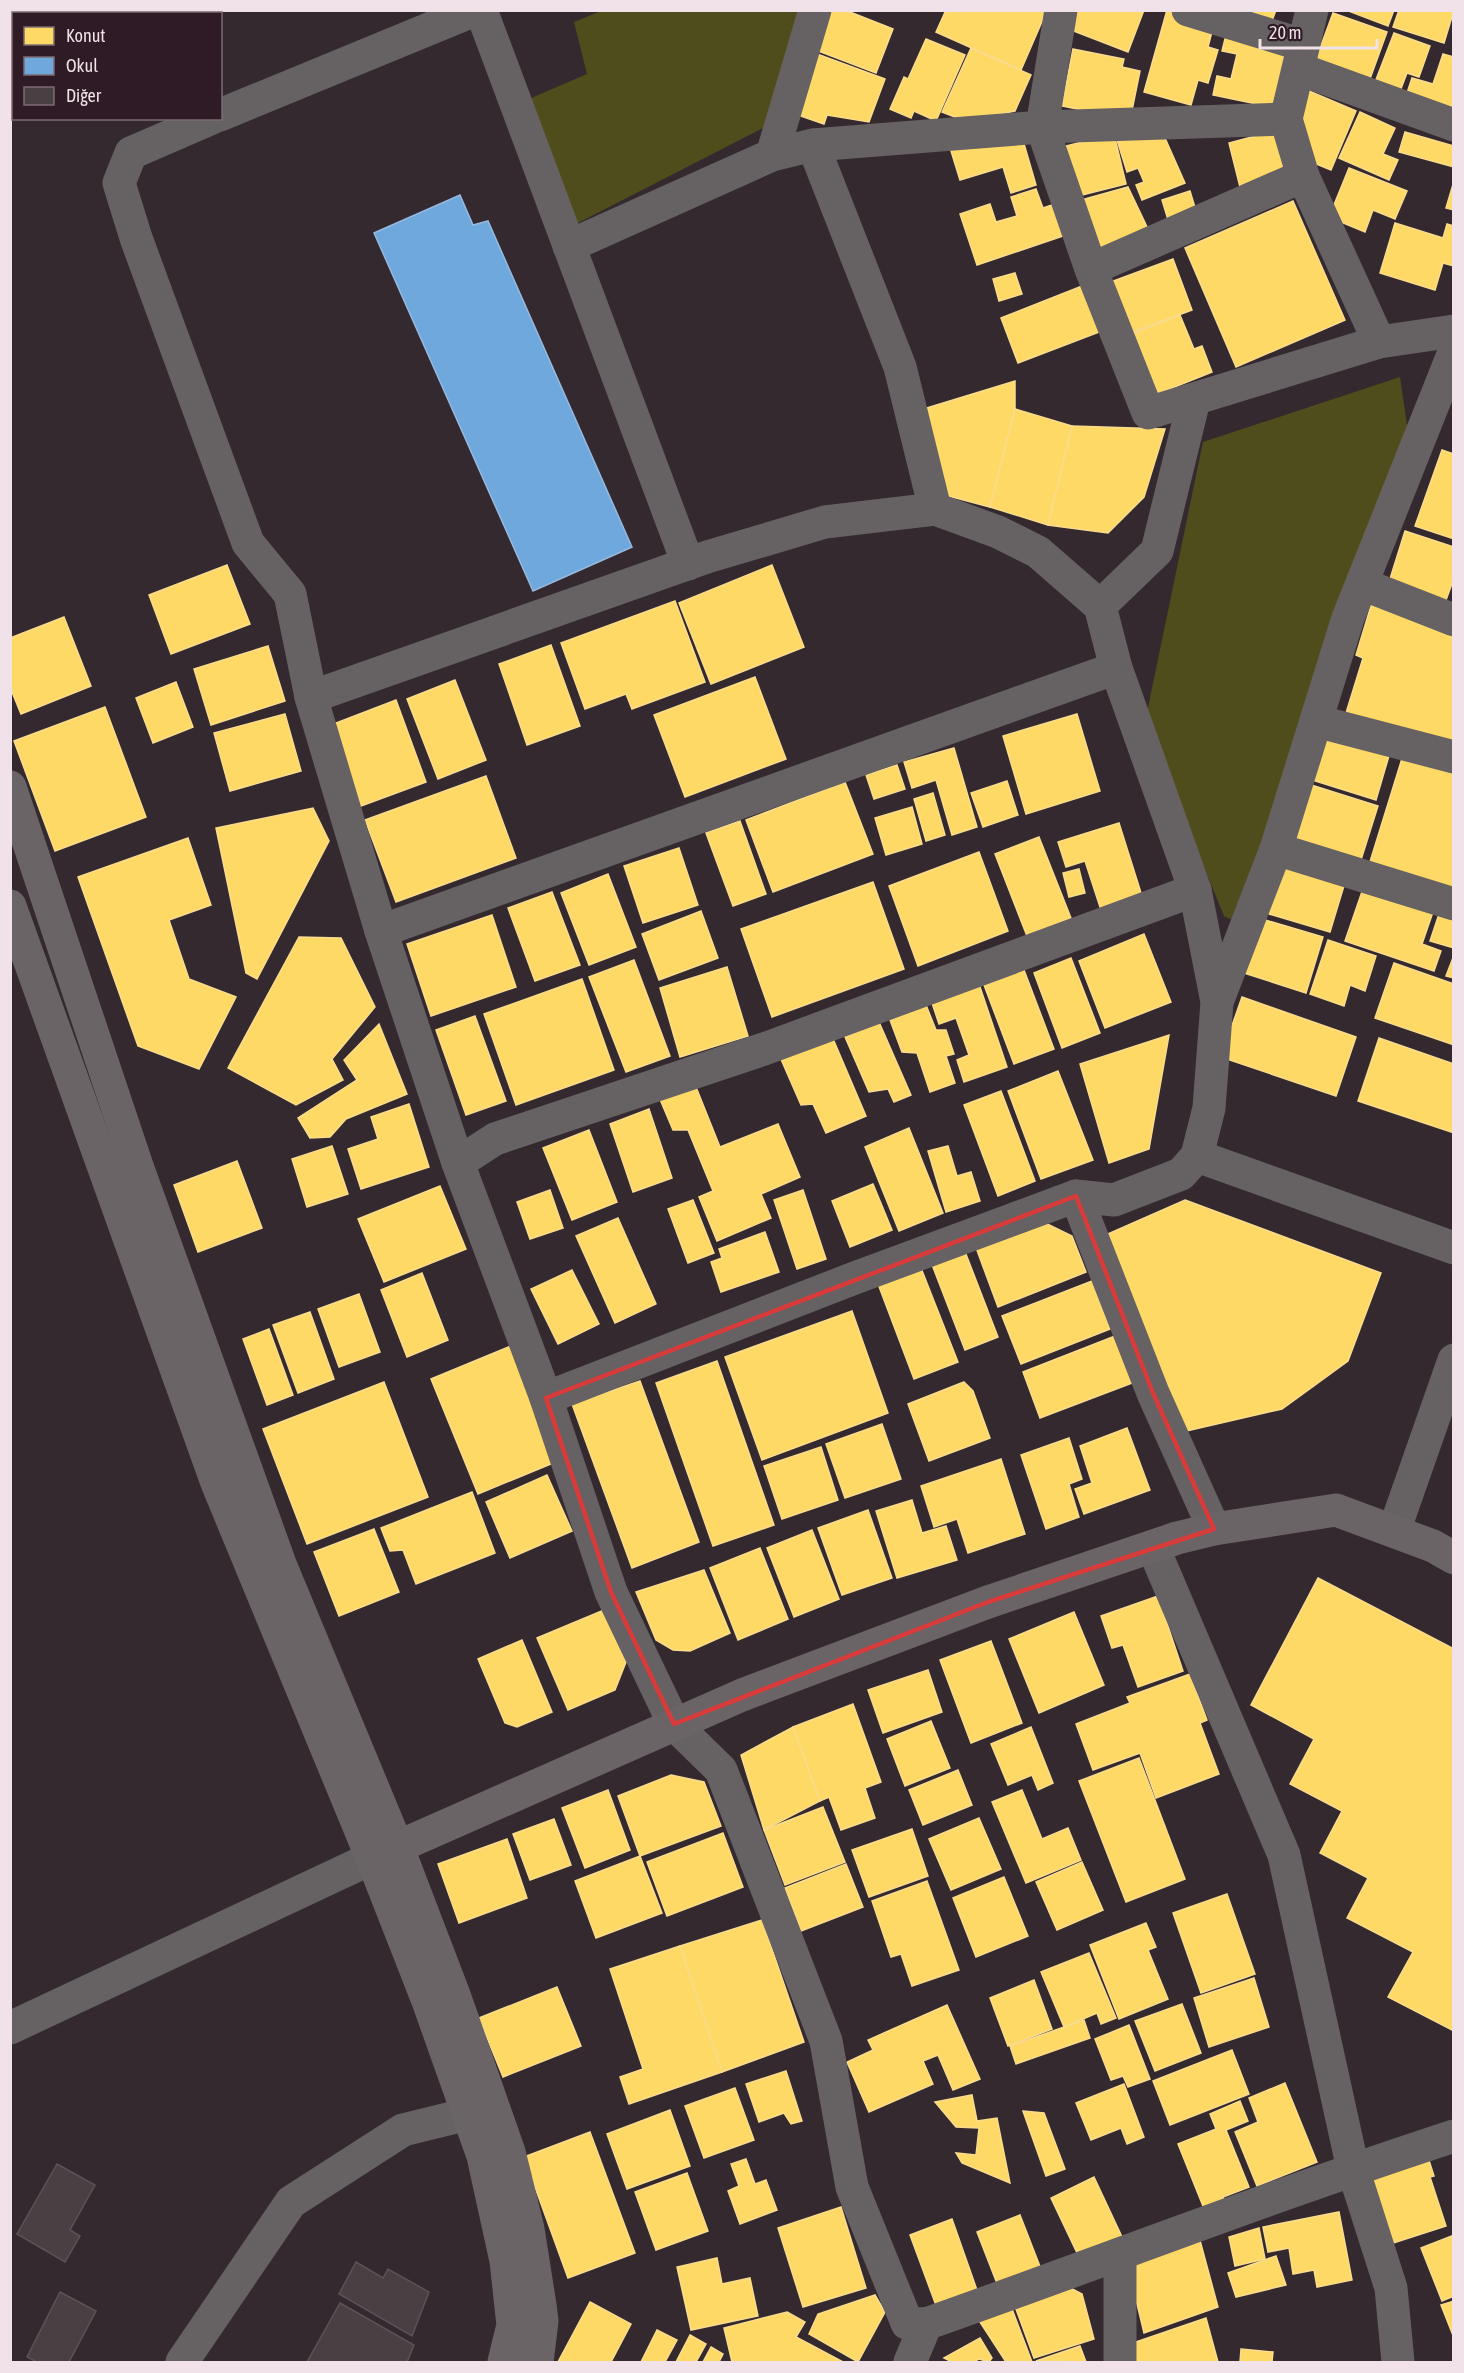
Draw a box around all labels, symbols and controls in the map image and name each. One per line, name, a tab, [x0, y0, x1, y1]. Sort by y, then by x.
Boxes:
legend	[12, 12, 222, 120]
scale bar	[1260, 12, 1377, 50]
text: 20 m	[1269, 22, 1301, 43]
text: Konut	[66, 25, 106, 46]
text: Okul	[66, 55, 98, 76]
text: Diğer	[66, 85, 102, 106]

